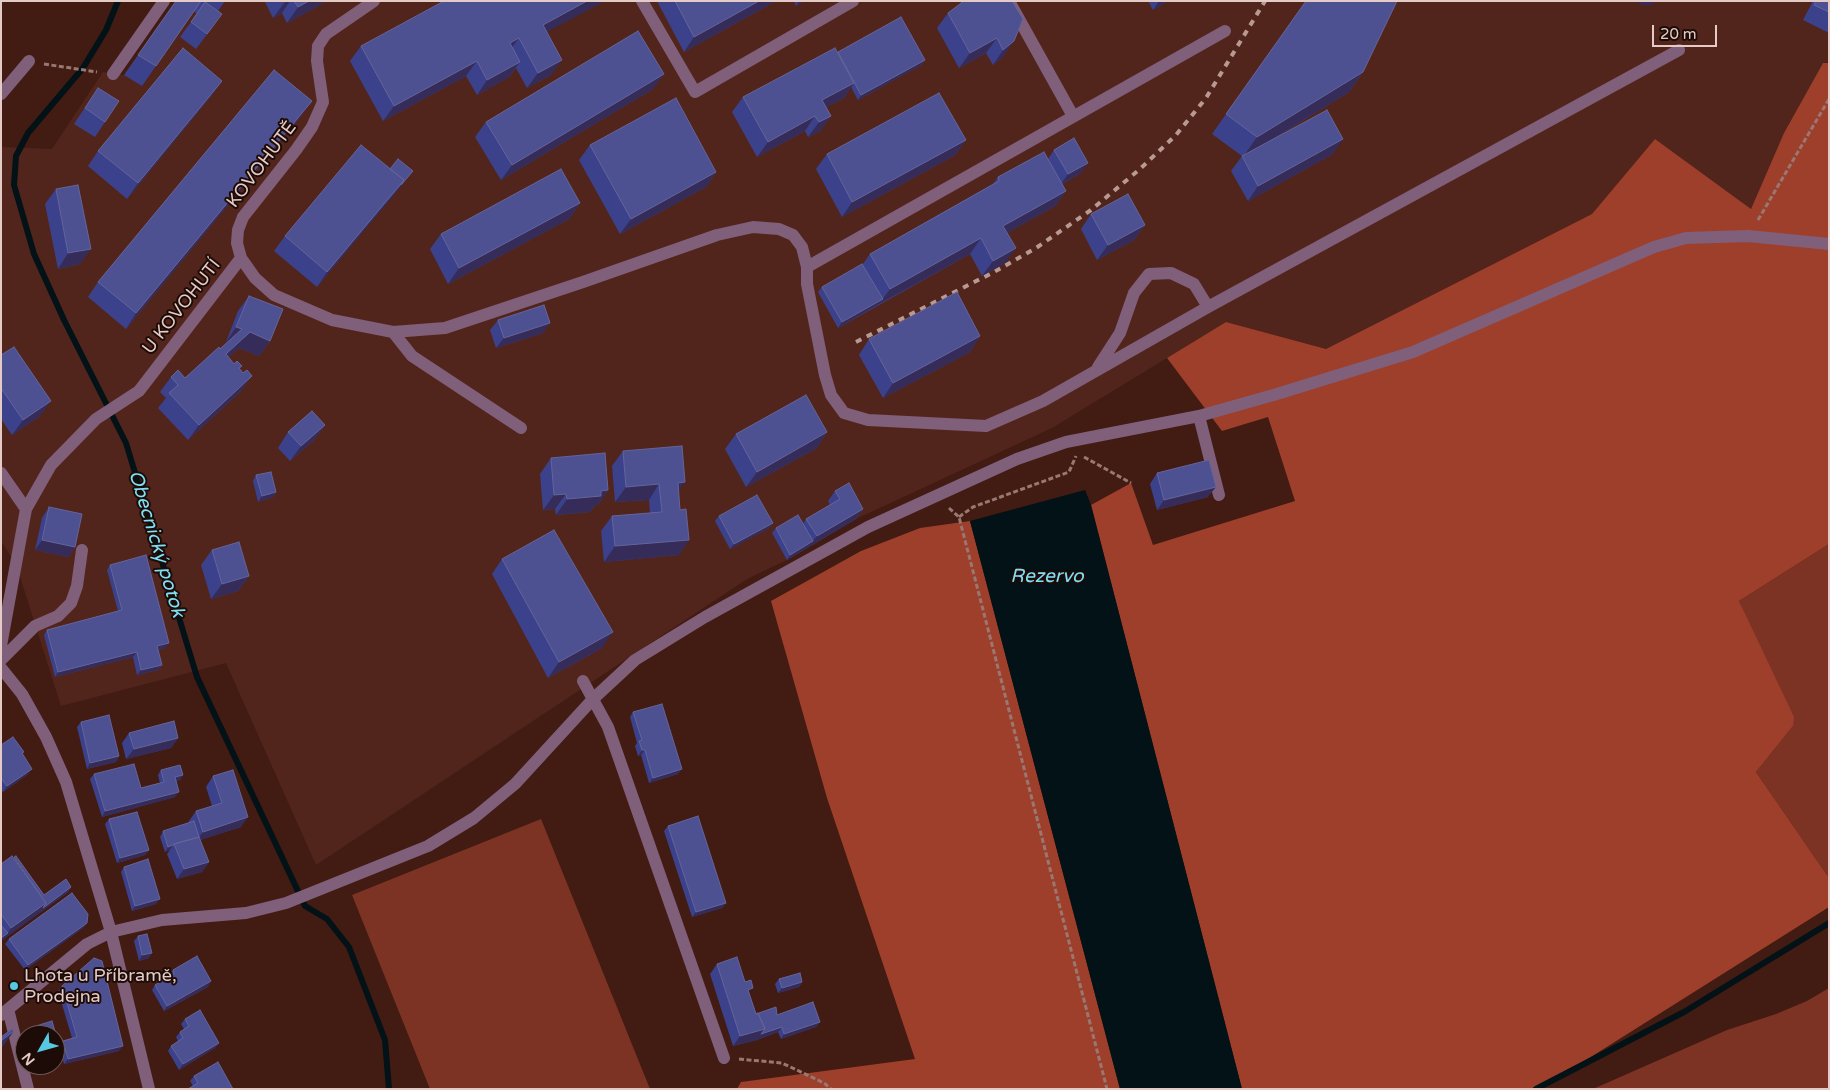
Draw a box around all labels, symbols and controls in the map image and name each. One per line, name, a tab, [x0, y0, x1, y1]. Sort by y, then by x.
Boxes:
scale bar	[1655, 15, 1720, 47]
text: 20 m	[1660, 25, 1697, 43]
street label: KOVOHUTĚ	[223, 118, 301, 212]
street label: U KOVOHUTÍ	[138, 255, 226, 359]
water label: Obecnický potok	[123, 468, 189, 620]
water label: Rezervo	[1010, 566, 1084, 588]
place label: Lhota u Příbramě, Prodejna	[24, 965, 177, 1008]
marker: Lhota u Příbramě, Prodejna	[8, 980, 20, 992]
north arrow	[15, 1025, 65, 1075]
text: N	[18, 1049, 39, 1069]

